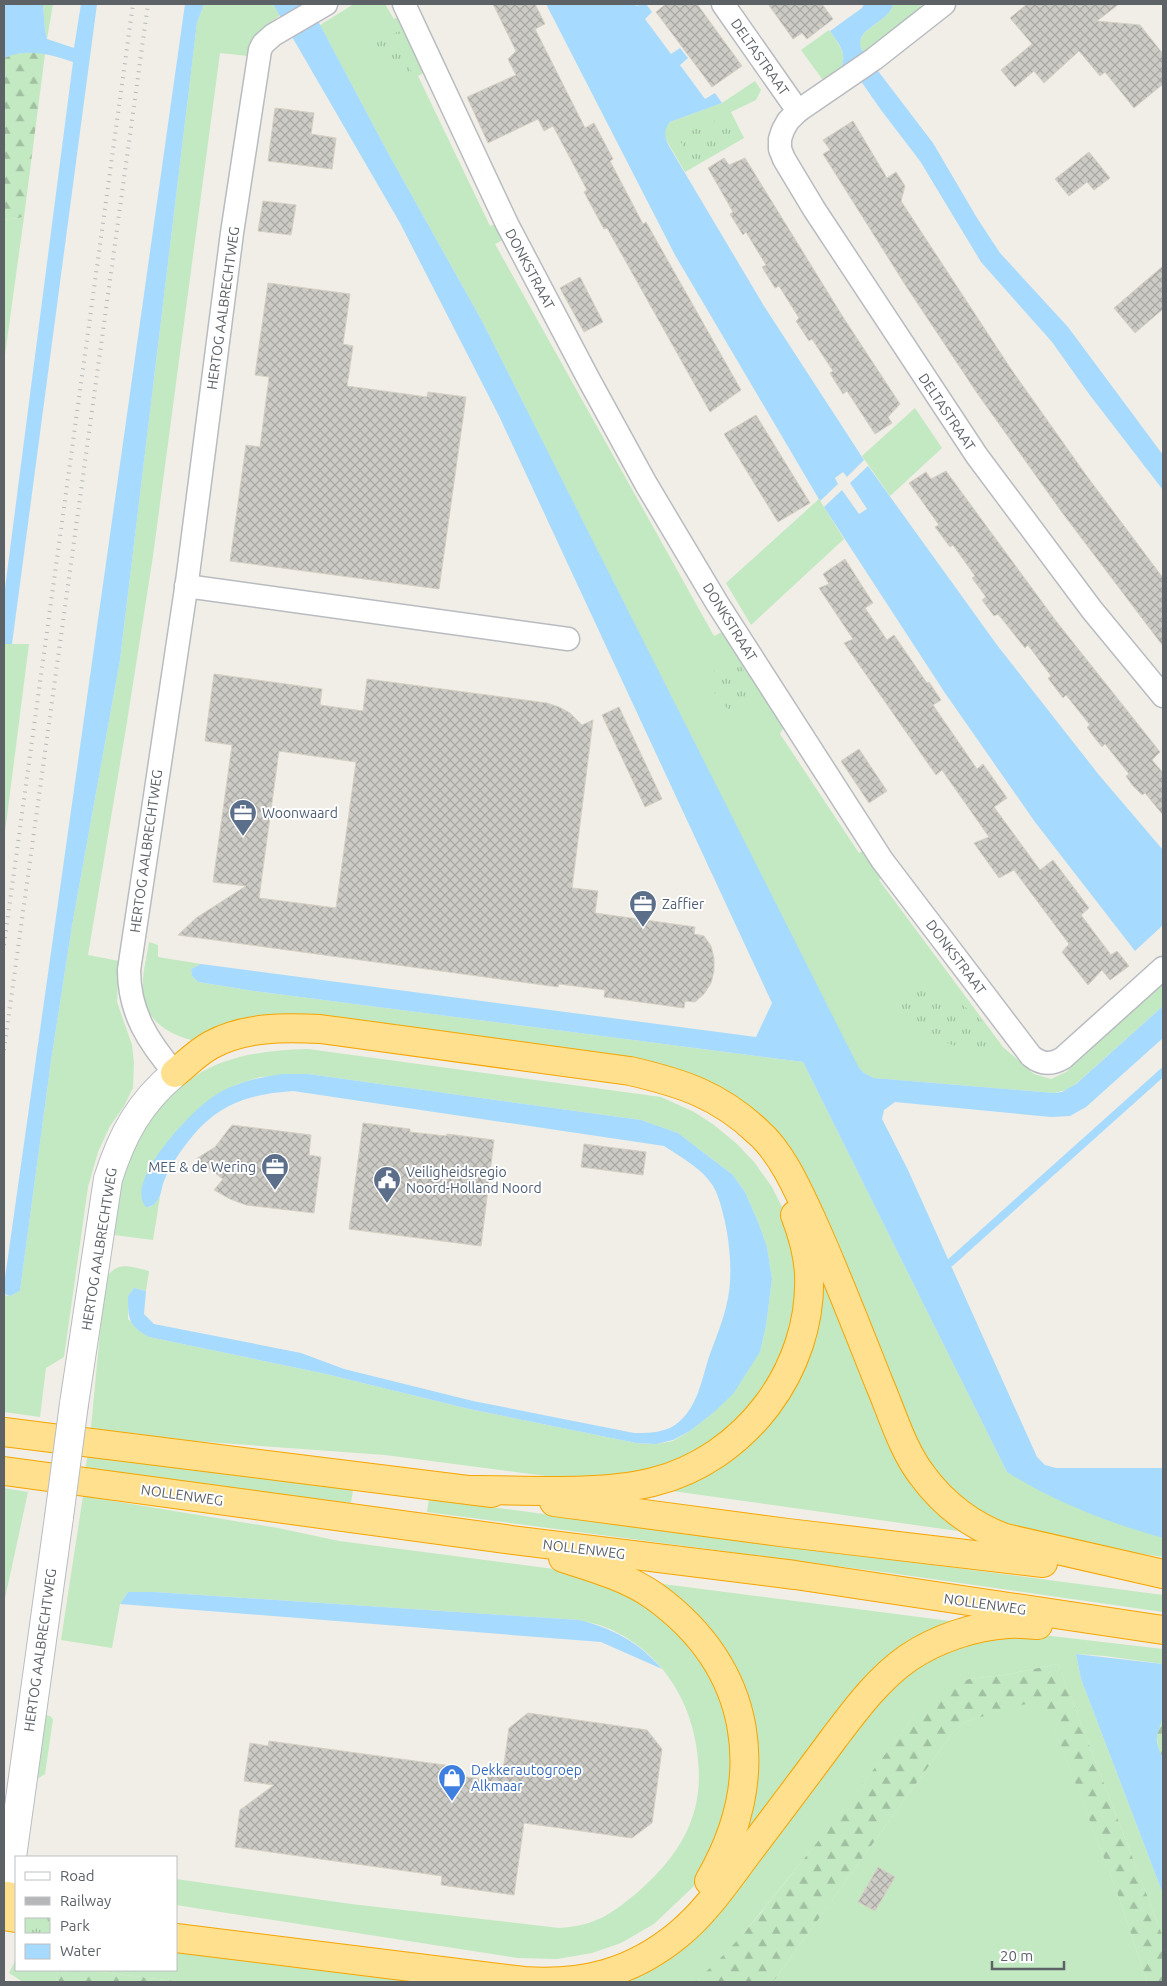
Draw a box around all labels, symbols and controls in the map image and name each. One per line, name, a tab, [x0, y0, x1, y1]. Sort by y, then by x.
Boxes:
street label: DELTASTRAAT	[728, 16, 792, 99]
street label: HERTOG AALBRECHTWEG	[204, 225, 242, 391]
street label: DONKSTRAAT	[502, 226, 558, 312]
street label: DELTASTRAAT	[915, 370, 979, 454]
street label: DONKSTRAAT	[700, 580, 761, 664]
street label: HERTOG AALBRECHTWEG	[127, 768, 165, 934]
office icon: Woonwaard	[228, 798, 258, 837]
place label: Woonwaard	[262, 805, 338, 821]
office icon: Zaffier	[628, 889, 658, 928]
place label: Zaffier	[662, 896, 705, 912]
street label: DONKSTRAAT	[923, 917, 989, 998]
office icon: MEE & de Wering	[260, 1152, 290, 1191]
place label: MEE & de Wering	[148, 1159, 256, 1175]
place label: Veiligheidsregio Noord-Holland Noord	[406, 1164, 542, 1196]
public building icon: Veiligheidsregio Noord-Holland Noord	[372, 1165, 402, 1204]
street label: HERTOG AALBRECHTWEG	[78, 1166, 120, 1332]
street label: NOLLENWEG	[140, 1481, 224, 1509]
street label: NOLLENWEG	[542, 1536, 626, 1562]
street label: HERTOG AALBRECHTWEG	[21, 1567, 59, 1733]
street label: NOLLENWEG	[943, 1590, 1027, 1618]
place label: Dekkerautogroep Alkmaar	[471, 1762, 582, 1794]
shop icon: Dekkerautogroep Alkmaar	[437, 1763, 467, 1802]
legend	[15, 1856, 178, 1971]
text: Road	[60, 1867, 95, 1884]
text: Railway	[60, 1892, 111, 1909]
text: Park	[60, 1917, 90, 1934]
scale bar	[992, 1938, 1064, 1970]
text: Water	[60, 1942, 101, 1959]
text: 20 m	[1000, 1947, 1033, 1964]

